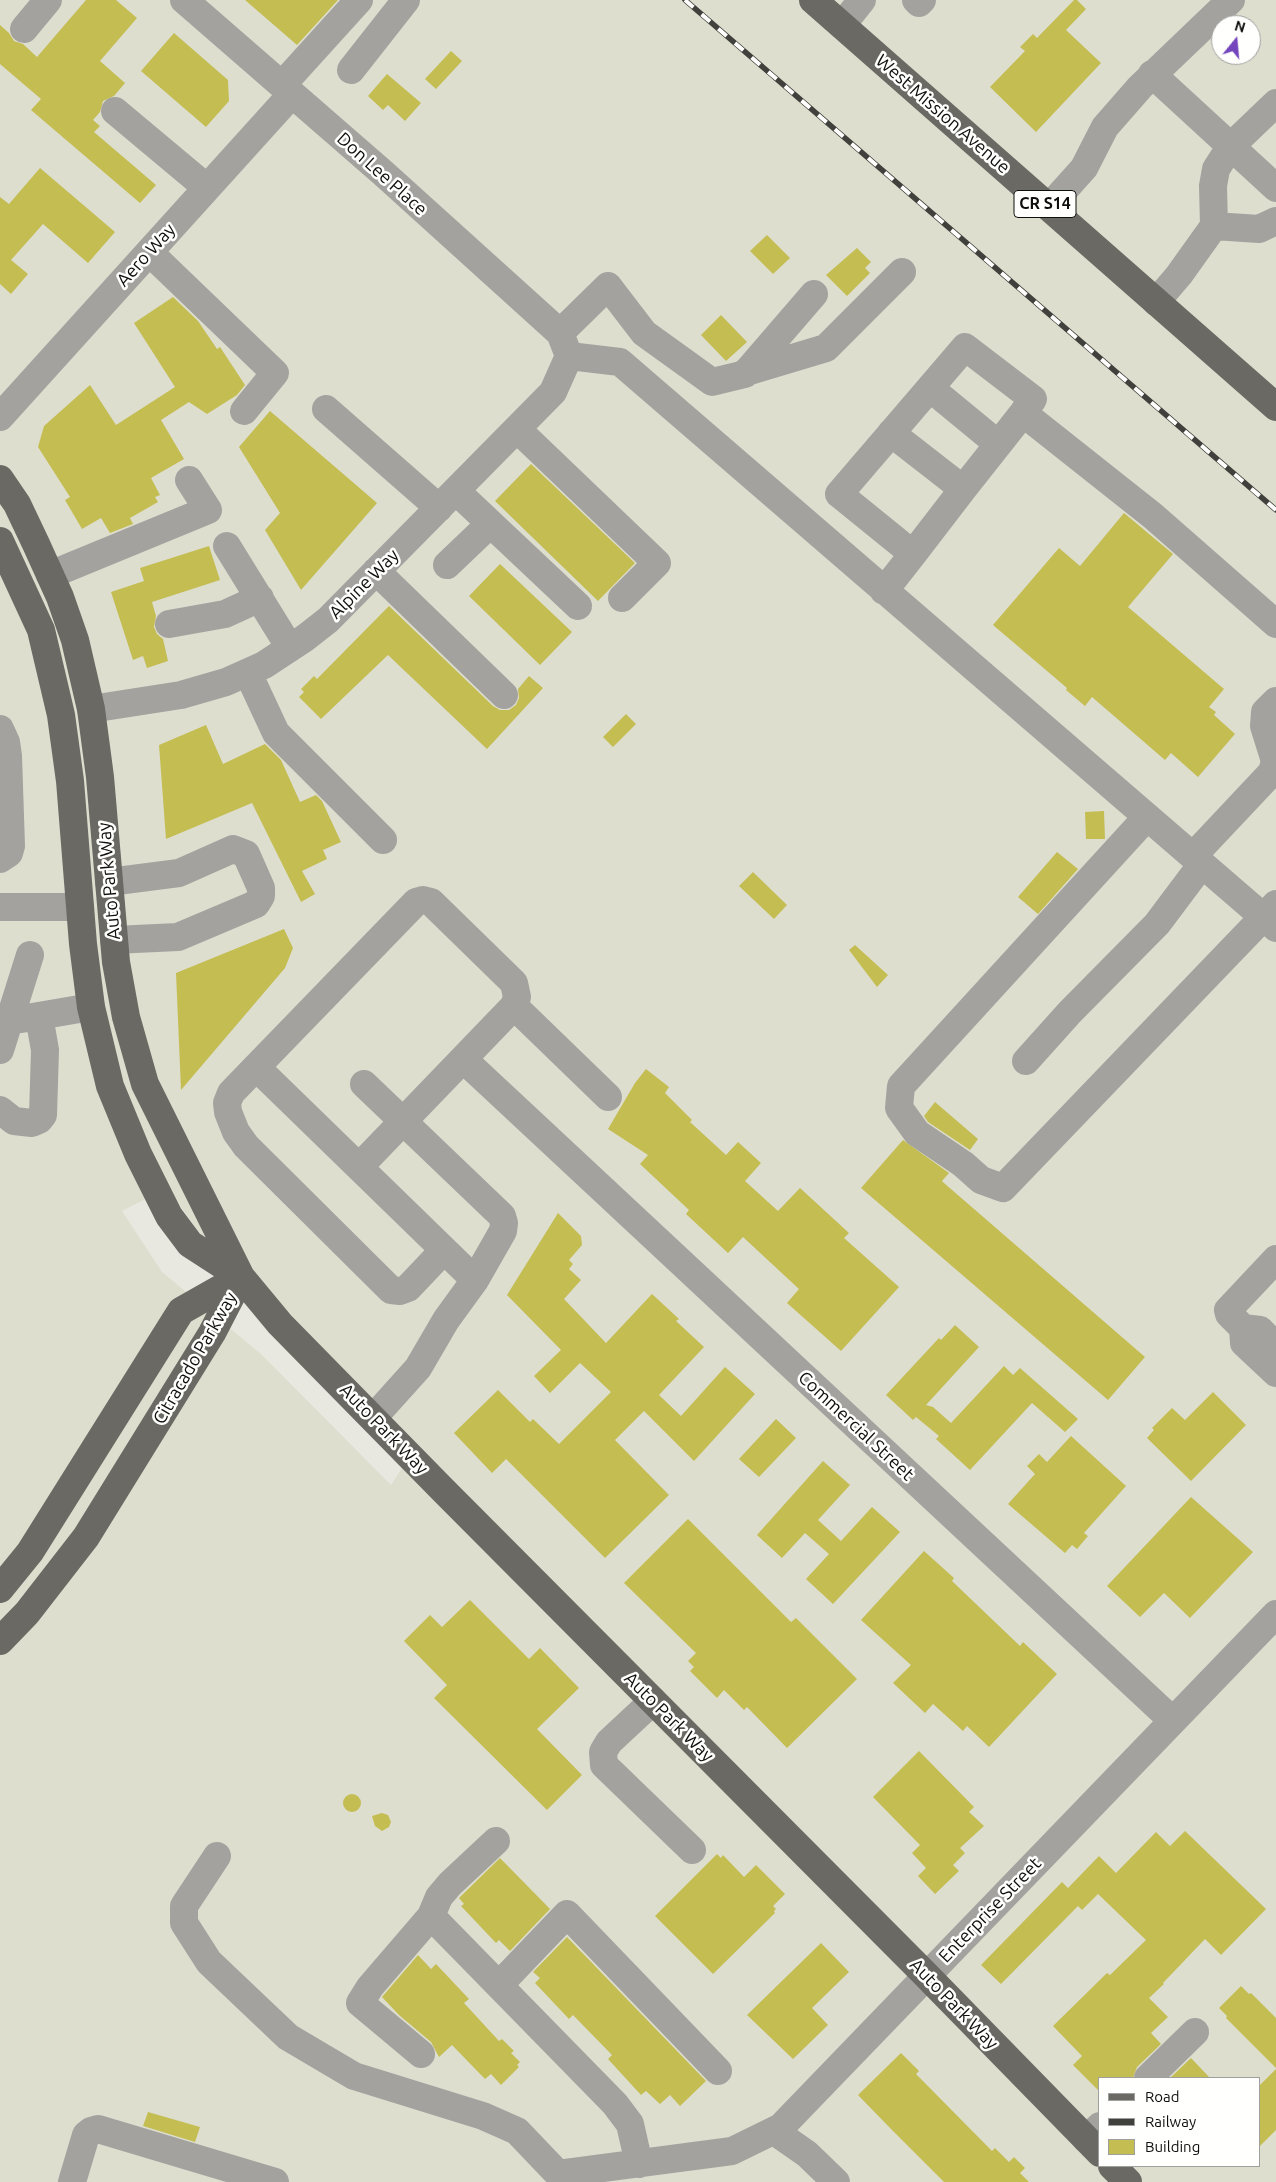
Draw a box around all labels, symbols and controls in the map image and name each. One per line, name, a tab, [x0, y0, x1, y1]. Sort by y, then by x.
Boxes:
north arrow	[1211, 15, 1261, 65]
text: N	[1233, 17, 1247, 36]
street label: West Mission Avenue	[871, 50, 1015, 178]
street label: Don Lee Place	[332, 128, 432, 220]
road number: CR S14	[1014, 190, 1076, 218]
street label: Aero Way	[112, 219, 180, 291]
street label: Alpine Way	[325, 545, 403, 623]
street label: Auto Park Way	[93, 821, 125, 941]
street label: Citracado Parkway	[148, 1288, 242, 1428]
street label: Commercial Street	[794, 1367, 918, 1485]
street label: Auto Park Way	[335, 1379, 433, 1479]
street label: Auto Park Way	[620, 1668, 718, 1766]
street label: Enterprise Street	[934, 1853, 1046, 1967]
street label: Auto Park Way	[905, 1954, 1003, 2054]
legend	[1098, 2077, 1261, 2167]
text: Road	[1145, 2088, 1180, 2105]
text: Railway	[1145, 2113, 1196, 2130]
text: Building	[1145, 2138, 1200, 2155]

